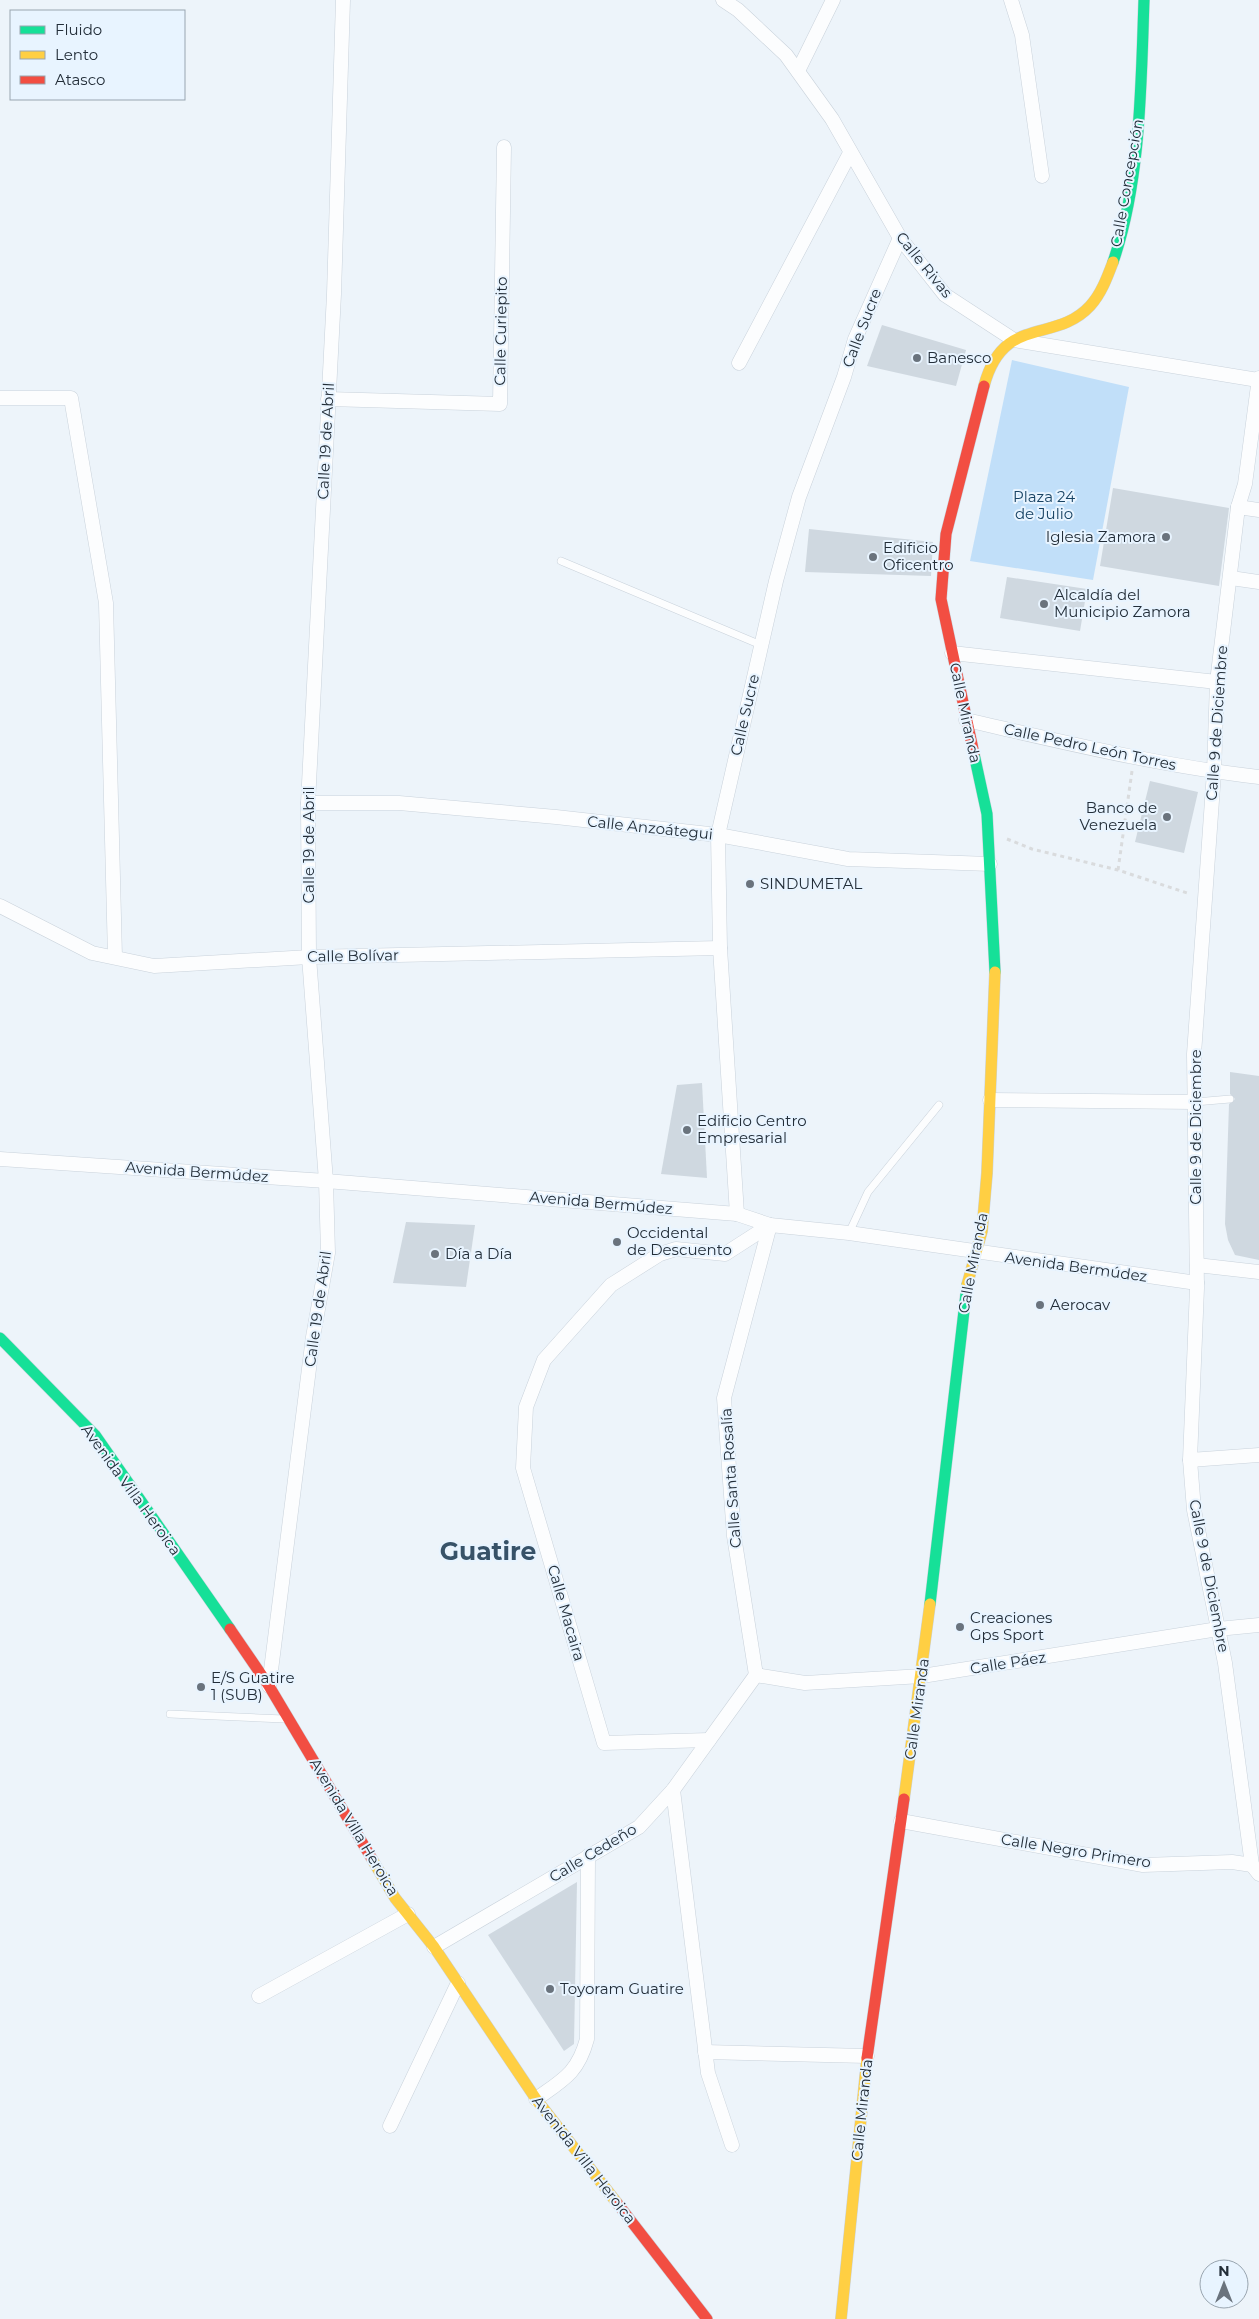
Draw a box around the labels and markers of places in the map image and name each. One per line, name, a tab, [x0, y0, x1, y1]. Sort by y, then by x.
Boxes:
place label: Banesco	[927, 348, 991, 367]
marker: Banesco	[911, 352, 923, 364]
place label: Iglesia Zamora	[1046, 527, 1156, 546]
marker: Iglesia Zamora	[1160, 531, 1172, 543]
place label: Edificio Oficentro	[883, 538, 954, 574]
marker: Edificio Oficentro	[867, 551, 879, 563]
place label: Alcaldía del Municipio Zamora	[1054, 585, 1191, 621]
marker: Alcaldía del Municipio Zamora	[1038, 598, 1050, 610]
place label: Banco de Venezuela	[1079, 798, 1157, 834]
marker: Banco de Venezuela	[1161, 811, 1173, 823]
place label: SINDUMETAL	[760, 874, 862, 893]
marker: SINDUMETAL	[744, 878, 756, 890]
place label: Edificio Centro Empresarial	[697, 1111, 807, 1147]
marker: Edificio Centro Empresarial	[681, 1124, 693, 1136]
place label: Occidental de Descuento	[627, 1223, 732, 1259]
marker: Occidental de Descuento	[611, 1236, 623, 1248]
place label: Día a Día	[445, 1244, 512, 1263]
marker: Día a Día	[429, 1248, 441, 1260]
place label: Aerocav	[1050, 1295, 1111, 1314]
marker: Aerocav	[1034, 1299, 1046, 1311]
place label: Creaciones Gps Sport	[970, 1608, 1052, 1644]
marker: Creaciones Gps Sport	[954, 1621, 966, 1633]
place label: E/S Guatire 1 (SUB)	[211, 1668, 294, 1704]
marker: E/S Guatire 1 (SUB)	[195, 1681, 207, 1693]
place label: Toyoram Guatire	[560, 1979, 684, 1998]
marker: Toyoram Guatire	[544, 1983, 556, 1995]

